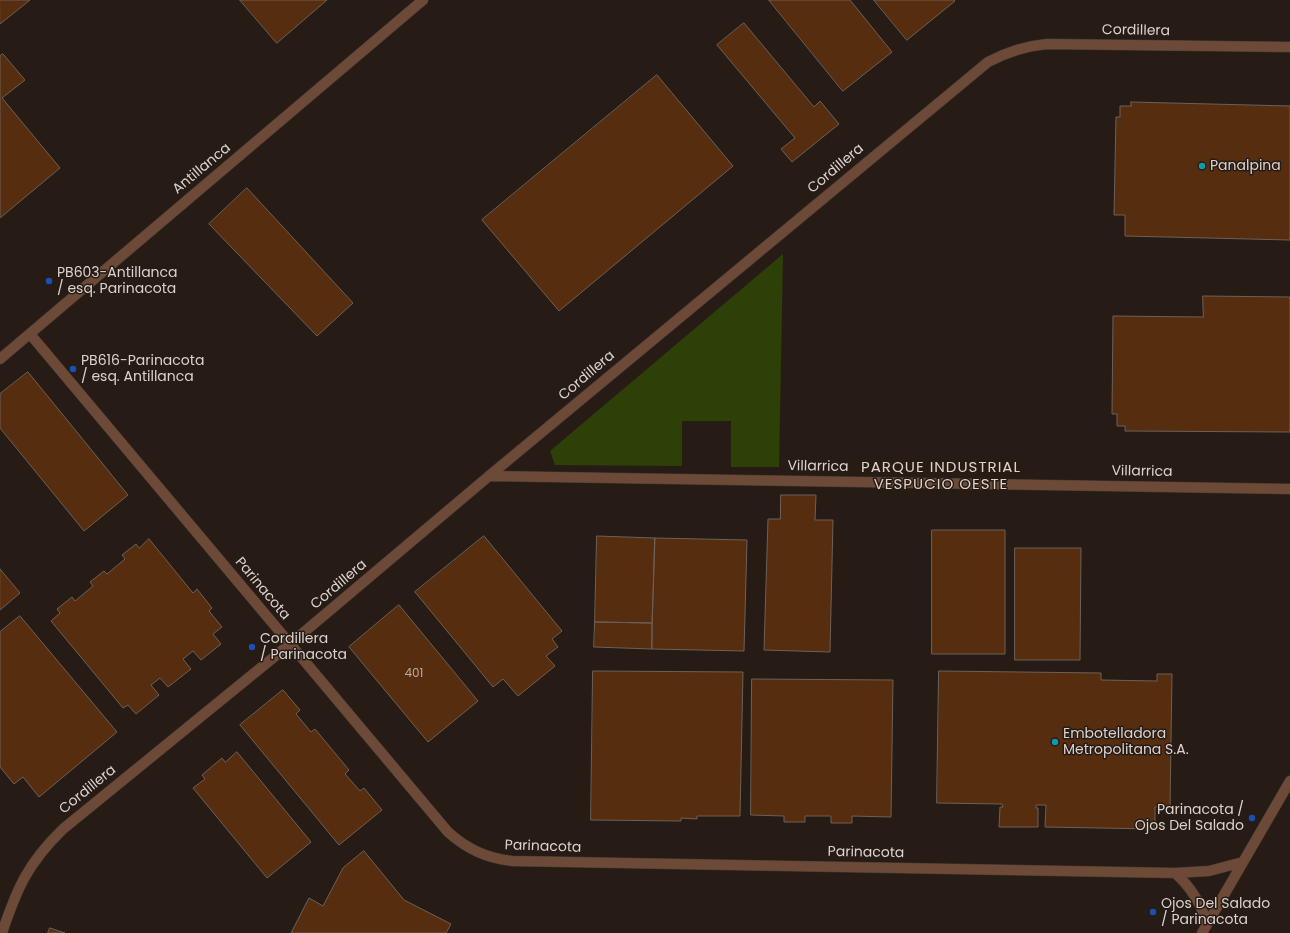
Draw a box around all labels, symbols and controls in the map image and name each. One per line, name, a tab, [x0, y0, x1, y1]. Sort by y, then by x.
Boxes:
street label: Cordillera	[1102, 22, 1170, 40]
street label: Antillanca	[170, 140, 234, 198]
street label: Cordillera	[804, 141, 868, 197]
place label: Panalpina	[1210, 158, 1281, 174]
marker: Panalpina	[1197, 161, 1207, 171]
place label: PB603-Antillanca / esq. Parinacota	[57, 265, 178, 298]
marker: PB603-Antillanca / esq. Parinacota	[44, 276, 54, 286]
street label: Cordillera	[555, 348, 619, 404]
place label: PB616-Parinacota / esq. Antillanca	[81, 353, 204, 386]
marker: PB616-Parinacota / esq. Antillanca	[68, 364, 78, 374]
street label: Villarrica	[787, 458, 849, 476]
district label: PARQUE INDUSTRIAL VESPUCIO OESTE	[861, 459, 1021, 494]
street label: Villarrica	[1111, 463, 1173, 481]
street label: Parinacota	[231, 554, 293, 624]
street label: Cordillera	[307, 557, 371, 613]
place label: Cordillera / Parinacota	[260, 631, 347, 664]
marker: Cordillera / Parinacota	[247, 642, 257, 652]
house number: 401	[405, 667, 423, 681]
place label: Embotelladora Metropolitana S.A.	[1063, 726, 1189, 758]
marker: Embotelladora Metropolitana S.A.	[1050, 737, 1060, 747]
street label: Cordillera	[56, 762, 120, 818]
place label: Parinacota / Ojos Del Salado	[1135, 802, 1244, 834]
marker: Parinacota / Ojos Del Salado	[1247, 813, 1257, 823]
street label: Parinacota	[504, 837, 582, 857]
street label: Parinacota	[828, 844, 904, 862]
place label: Ojos Del Salado / Parinacota	[1161, 896, 1270, 928]
marker: Ojos Del Salado / Parinacota	[1148, 907, 1158, 917]

